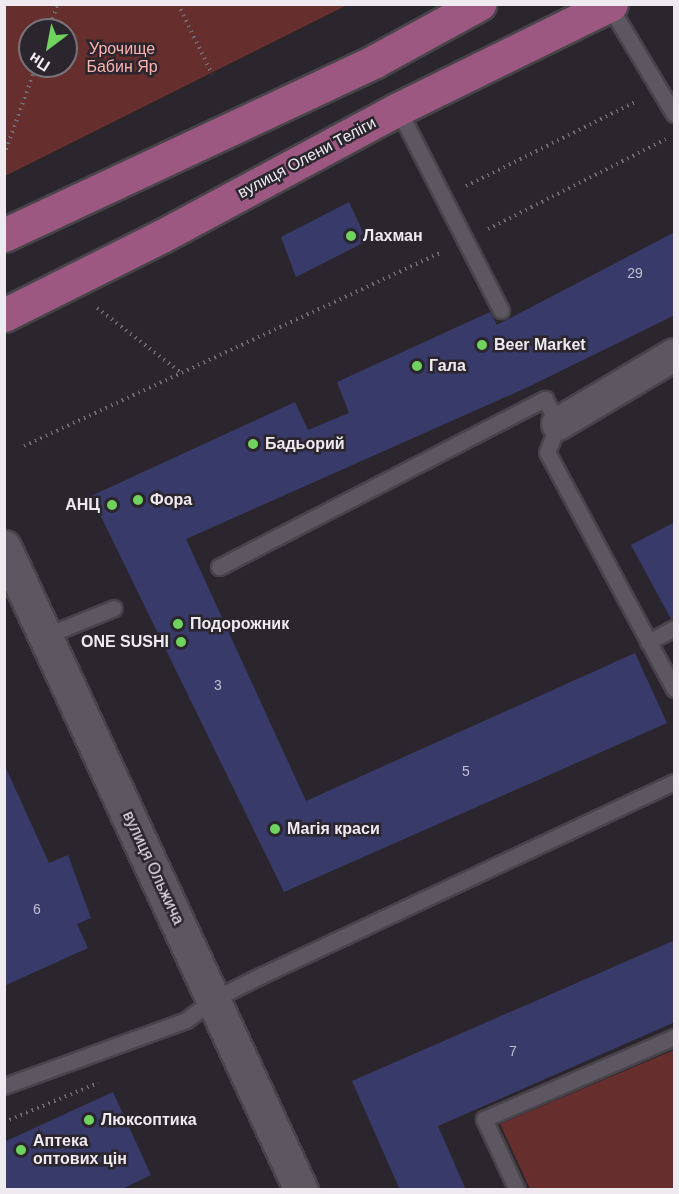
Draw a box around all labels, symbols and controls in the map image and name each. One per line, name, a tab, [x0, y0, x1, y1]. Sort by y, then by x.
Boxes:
north arrow	[18, 18, 78, 78]
park label: Урочище Бабин Яр	[86, 39, 158, 77]
text: Пн	[26, 49, 53, 75]
street label: вулиця Олени Теліги	[235, 113, 379, 203]
place label: Лахман	[363, 226, 423, 246]
marker: Лахман	[344, 229, 358, 243]
house number: 29	[627, 265, 643, 281]
place label: Beer Market	[494, 335, 586, 355]
marker: Beer Market	[475, 338, 489, 352]
place label: Гала	[429, 356, 466, 376]
marker: Гала	[410, 359, 424, 373]
place label: Бадьорий	[265, 434, 345, 454]
marker: Бадьорий	[246, 437, 260, 451]
place label: Фора	[150, 490, 192, 510]
marker: Фора	[131, 493, 145, 507]
place label: АНЦ	[65, 495, 100, 515]
marker: АНЦ	[105, 498, 119, 512]
place label: Подорожник	[190, 614, 289, 634]
marker: Подорожник	[171, 617, 185, 631]
place label: ONE SUSHI	[81, 632, 169, 652]
marker: ONE SUSHI	[174, 635, 188, 649]
house number: 3	[214, 677, 222, 693]
house number: 5	[462, 763, 470, 779]
street label: вулиця Ольжича	[118, 808, 188, 928]
place label: Магія краси	[287, 819, 380, 839]
marker: Магія краси	[268, 822, 282, 836]
house number: 6	[33, 901, 41, 917]
house number: 7	[509, 1043, 517, 1059]
place label: Люксоптика	[101, 1110, 197, 1130]
marker: Люксоптика	[82, 1113, 96, 1127]
place label: Аптека оптових цін	[33, 1131, 127, 1169]
marker: Аптека оптових цін	[14, 1143, 28, 1157]

